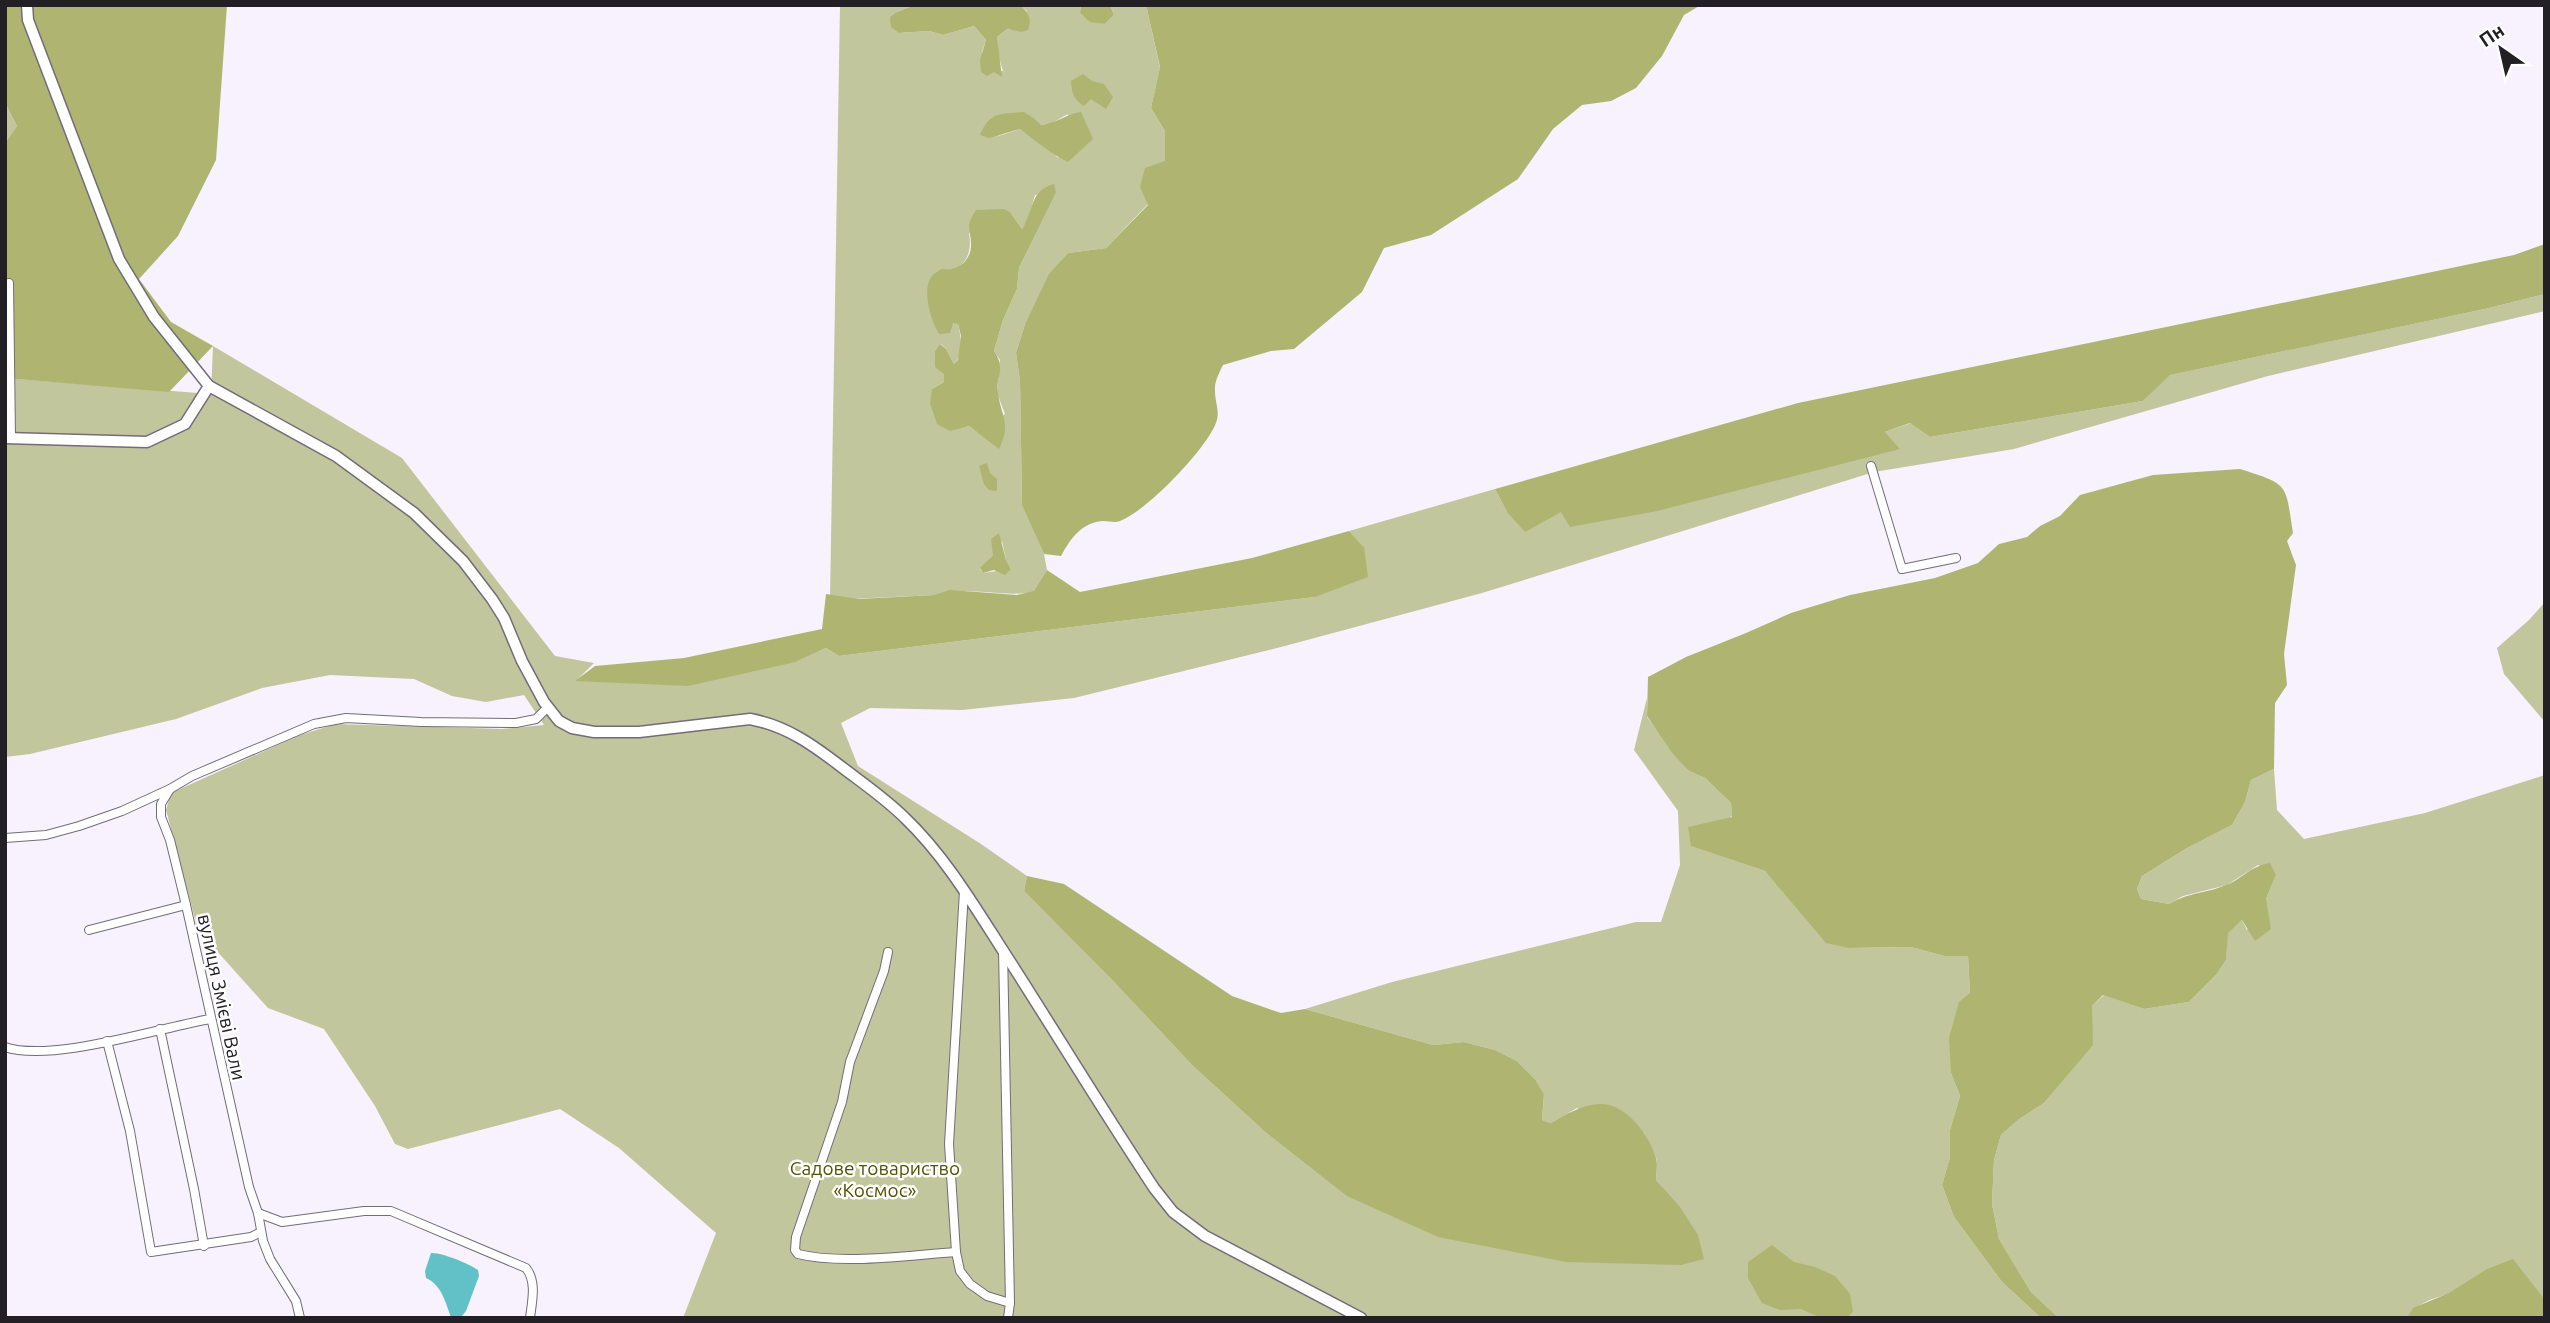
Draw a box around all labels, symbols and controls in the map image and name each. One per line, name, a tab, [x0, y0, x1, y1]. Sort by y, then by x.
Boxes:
north arrow	[2466, 14, 2536, 84]
text: Пн	[2475, 19, 2508, 51]
street label: вулиця Змієві Вали	[194, 912, 250, 1082]
park label: Садове товариство «Космос»	[790, 1157, 960, 1201]

